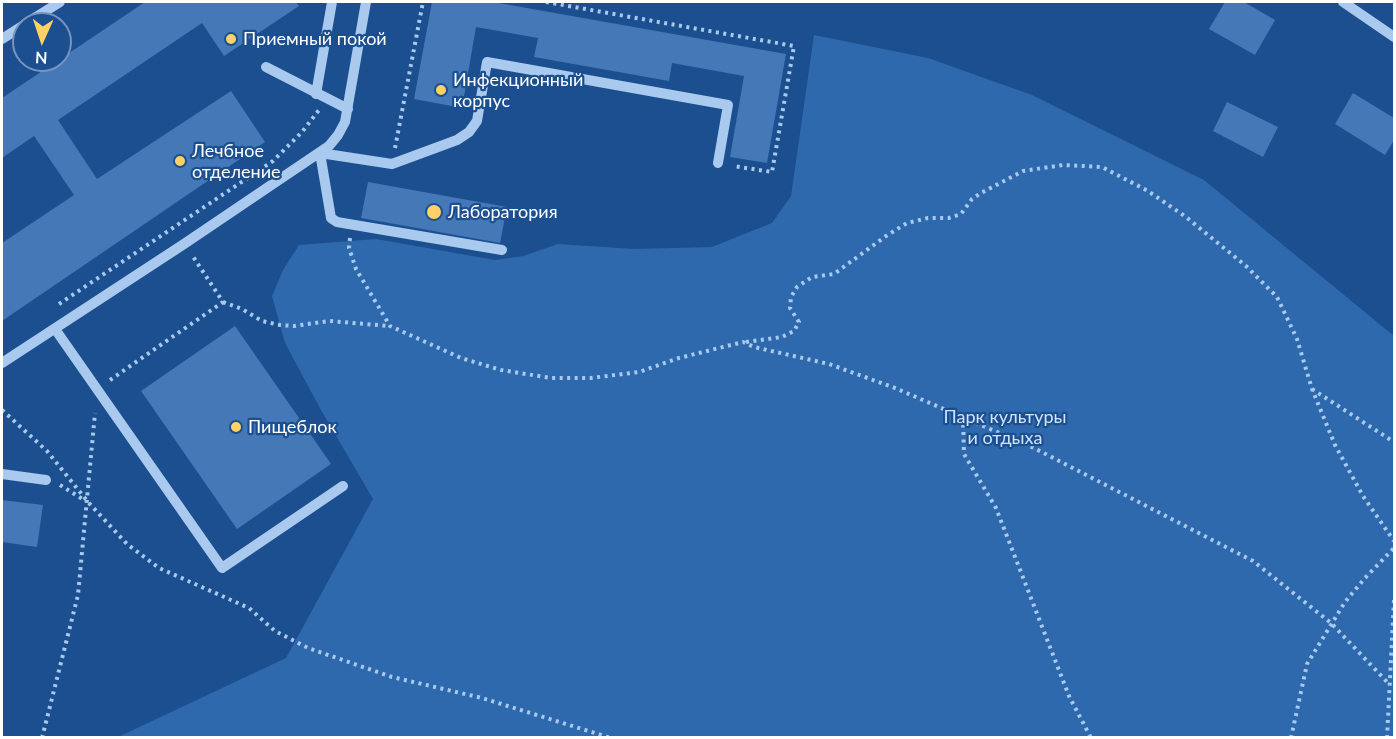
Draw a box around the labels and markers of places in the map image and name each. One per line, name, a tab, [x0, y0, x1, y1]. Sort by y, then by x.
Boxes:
place label: Приемный покой	[243, 28, 387, 50]
marker: Приемный покой	[224, 32, 238, 46]
place label: Инфекционный корпус	[453, 69, 583, 112]
marker: Инфекционный корпус	[434, 83, 448, 97]
place label: Лечбное отделение	[192, 140, 280, 182]
marker: Лечбное отделение	[173, 154, 187, 168]
place label: Лаборатория	[448, 201, 558, 223]
marker: Лаборатория	[425, 203, 443, 221]
place label: Пищеблок	[248, 416, 337, 438]
marker: Пищеблок	[229, 420, 243, 434]

